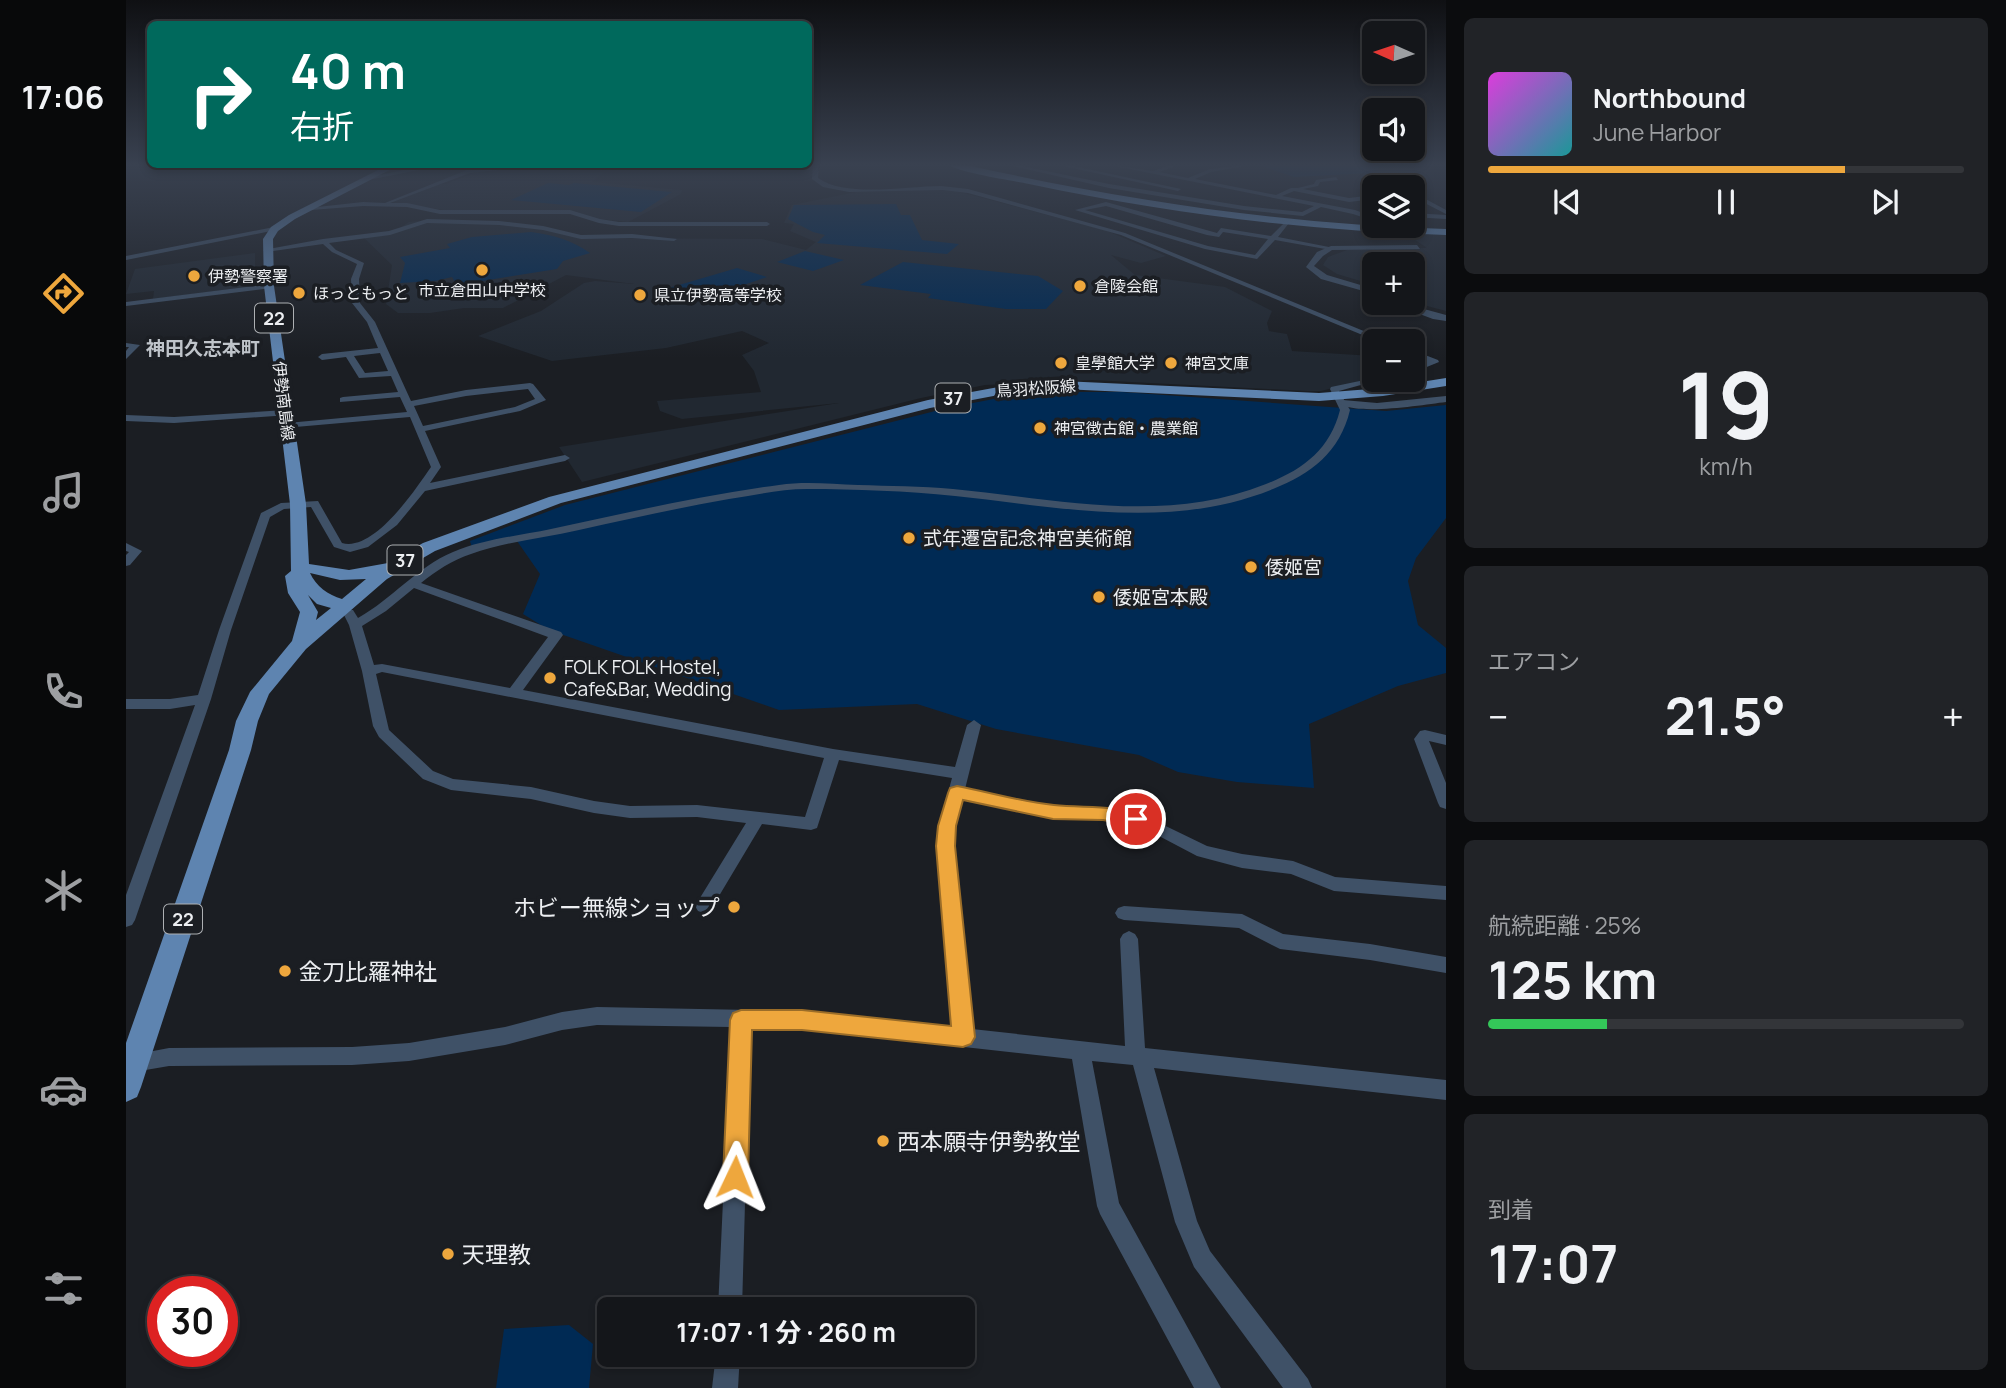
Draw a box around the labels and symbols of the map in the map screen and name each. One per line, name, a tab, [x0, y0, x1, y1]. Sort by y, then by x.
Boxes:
north arrow	[1362, 21, 1424, 84]
marker: 市立倉田山中学校	[474, 262, 490, 278]
place label: 伊勢警察署	[208, 265, 288, 287]
marker: 伊勢警察署	[186, 268, 202, 284]
place label: 倉陵会館	[1094, 275, 1158, 297]
marker: 倉陵会館	[1072, 278, 1088, 294]
place label: 市立倉田山中学校	[418, 279, 546, 301]
place label: ほっともっと	[313, 282, 409, 304]
place label: 県立伊勢高等学校	[654, 284, 782, 306]
marker: ほっともっと	[291, 285, 307, 301]
marker: 県立伊勢高等学校	[632, 287, 648, 303]
road number: 22	[255, 304, 293, 332]
district label: 神田久志本町	[146, 335, 260, 361]
place label: 皇學館大学	[1075, 352, 1155, 374]
place label: 神宮文庫	[1185, 352, 1249, 374]
marker: 皇學館大学	[1053, 355, 1069, 371]
marker: 神宮文庫	[1163, 355, 1179, 371]
street label: 伊勢南島線	[268, 360, 300, 442]
street label: 鳥羽松阪線	[995, 374, 1077, 402]
road number: 37	[936, 384, 970, 412]
place label: 神宮徴古館・農業館	[1054, 417, 1198, 439]
marker: 神宮徴古館・農業館	[1032, 420, 1048, 436]
place label: 式年遷宮記念神宮美術館	[923, 525, 1132, 551]
marker: 式年遷宮記念神宮美術館	[901, 530, 917, 546]
road number: 37	[388, 546, 422, 574]
place label: 倭姬宮	[1265, 554, 1322, 580]
marker: 倭姬宮	[1243, 559, 1259, 575]
place label: 倭姬宮本殿	[1113, 584, 1208, 610]
marker: 倭姬宮本殿	[1091, 589, 1107, 605]
place label: FOLK FOLK Hostel, Cafe&Bar, Wedding	[564, 654, 732, 702]
marker: FOLK FOLK Hostel, Cafe&Bar, Wedding	[542, 670, 558, 686]
pin	[1106, 789, 1166, 849]
place label: ホビー無線ショップ	[513, 891, 720, 923]
marker: ホビー無線ショップ	[726, 899, 742, 915]
road number: 22	[164, 904, 202, 934]
place label: 金刀比羅神社	[299, 955, 437, 987]
marker: 金刀比羅神社	[277, 963, 293, 979]
place label: 西本願寺伊勢教堂	[897, 1125, 1081, 1157]
marker: 西本願寺伊勢教堂	[875, 1133, 891, 1149]
position arrow	[698, 1140, 772, 1214]
place label: 天理教	[462, 1238, 531, 1270]
marker: 天理教	[440, 1246, 456, 1262]
speed limit sign: 30	[147, 1276, 238, 1367]

